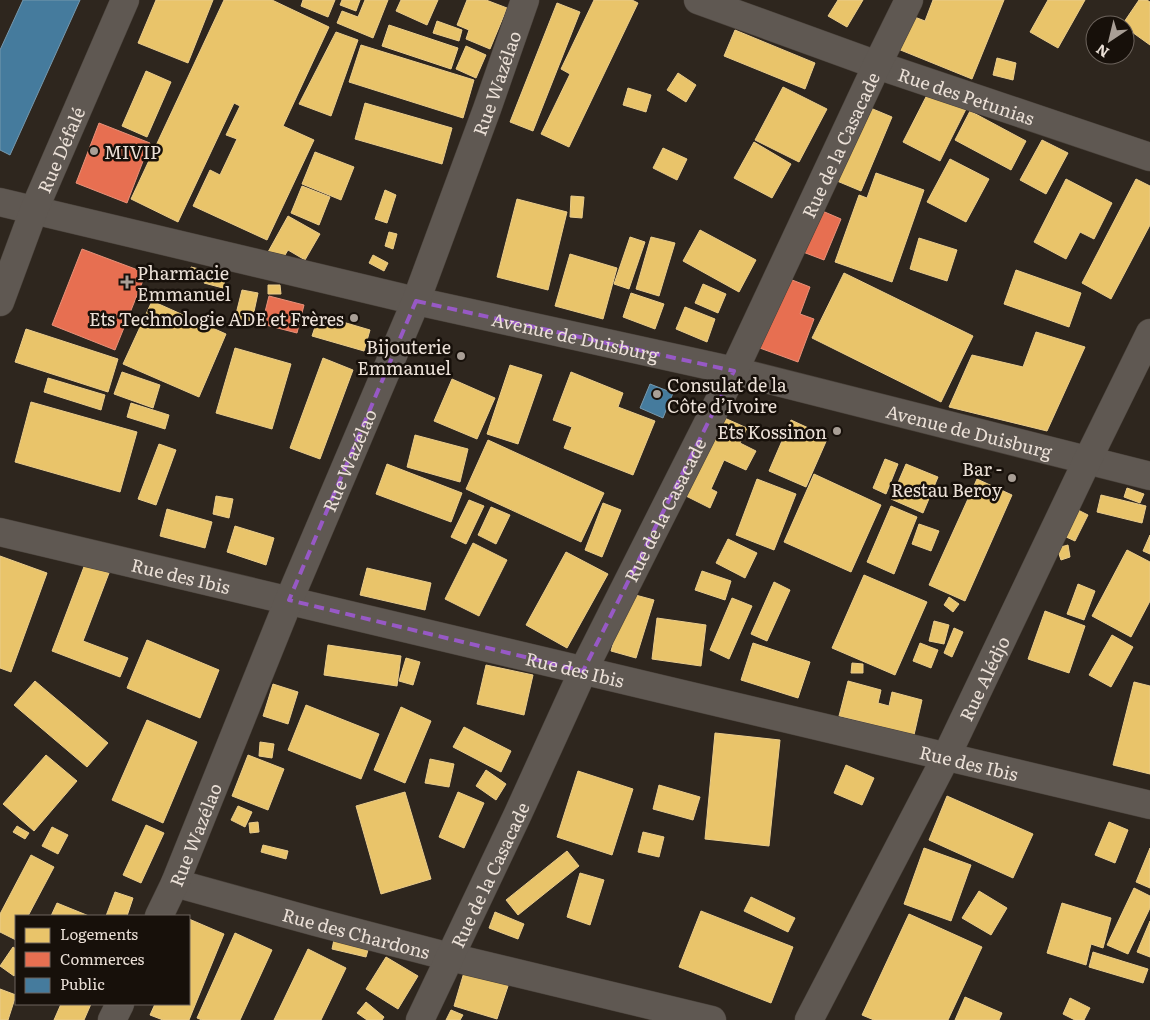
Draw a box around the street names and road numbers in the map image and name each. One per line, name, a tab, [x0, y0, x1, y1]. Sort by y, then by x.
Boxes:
street label: Rue Wazélao	[465, 27, 527, 139]
street label: Rue des Petunias	[895, 60, 1038, 131]
street label: Rue de la Casacade	[794, 67, 886, 222]
street label: Rue Défalé	[30, 102, 91, 197]
street label: Avenue de Duisburg	[489, 305, 663, 368]
street label: Avenue de Duisburg	[883, 396, 1056, 465]
street label: Rue Wazélao	[315, 404, 382, 516]
street label: Rue de la Casacade	[617, 433, 712, 586]
street label: Rue des Ibis	[129, 550, 233, 600]
street label: Rue Alédjo	[952, 631, 1016, 725]
street label: Rue des Ibis	[523, 644, 627, 693]
street label: Rue des Ibis	[917, 737, 1021, 787]
street label: Rue Wazélao	[162, 779, 228, 890]
street label: Rue de la Casacade	[443, 797, 535, 952]
street label: Rue des Chardons	[280, 900, 433, 965]

